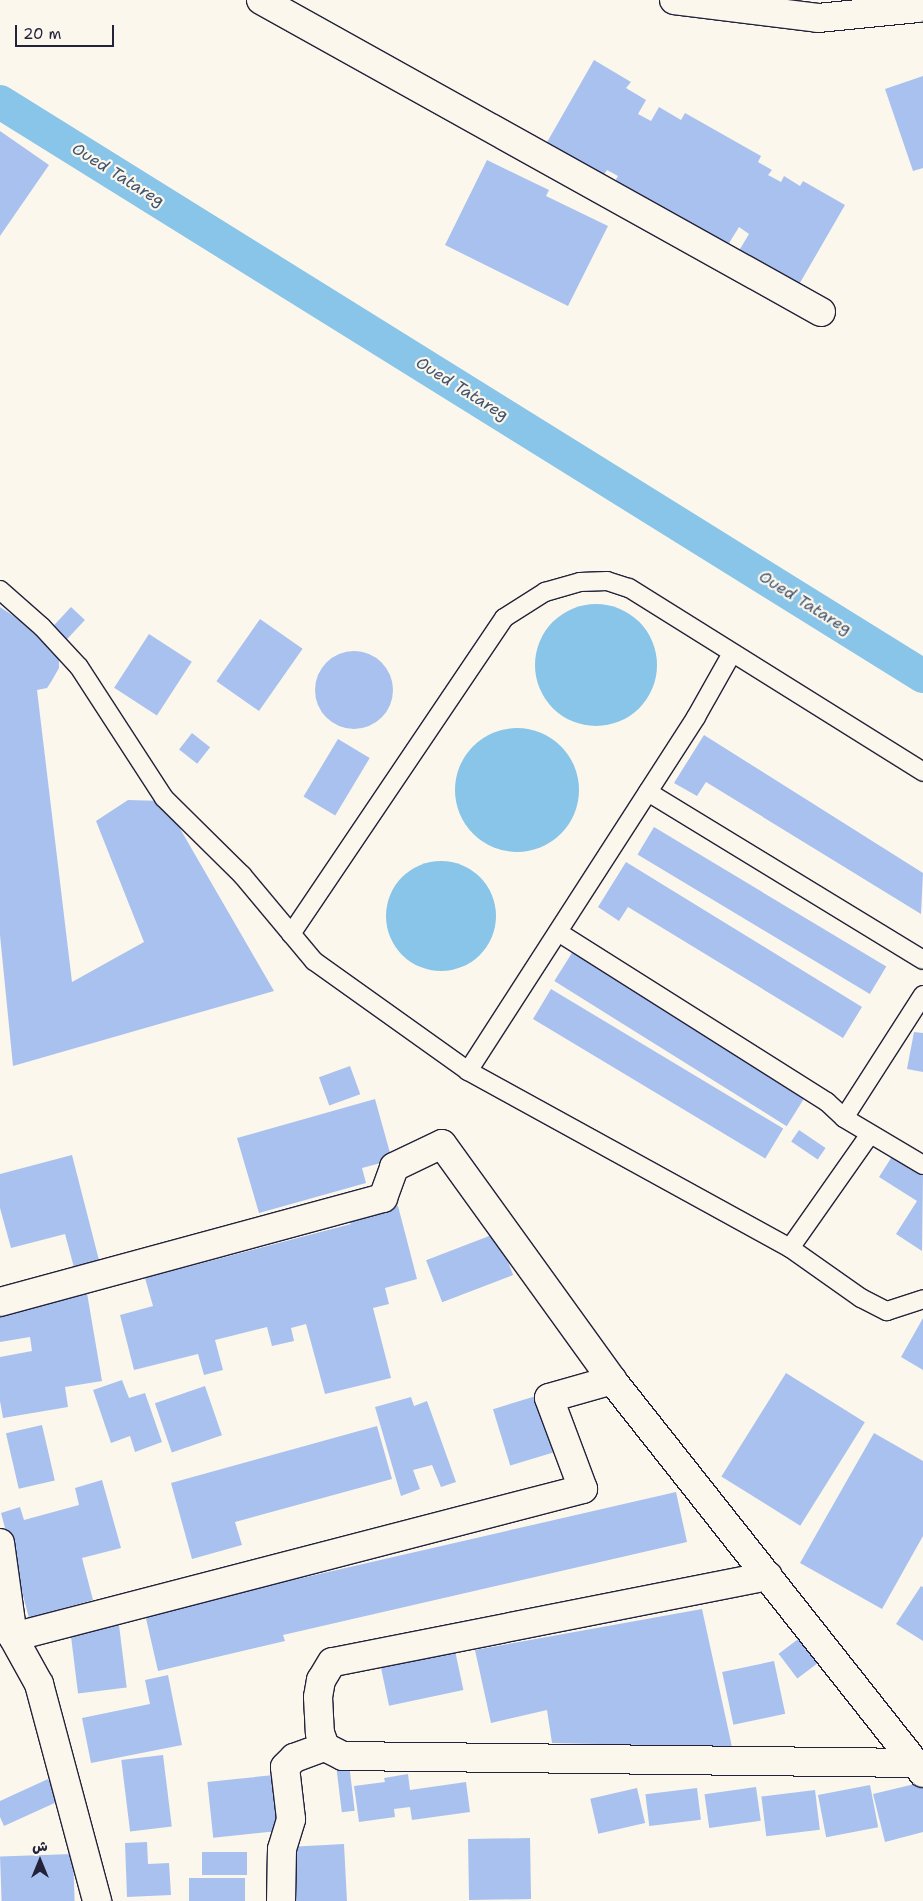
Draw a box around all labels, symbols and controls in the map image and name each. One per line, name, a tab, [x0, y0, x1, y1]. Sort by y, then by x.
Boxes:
scale bar	[18, 15, 116, 47]
text: 20 m	[23, 24, 62, 44]
water label: Oued Tatareg	[68, 139, 168, 211]
water label: Oued Tatareg	[412, 353, 512, 425]
water label: Oued Tatareg	[755, 567, 855, 639]
north arrow	[15, 1836, 65, 1886]
text: ش	[32, 1837, 48, 1855]

